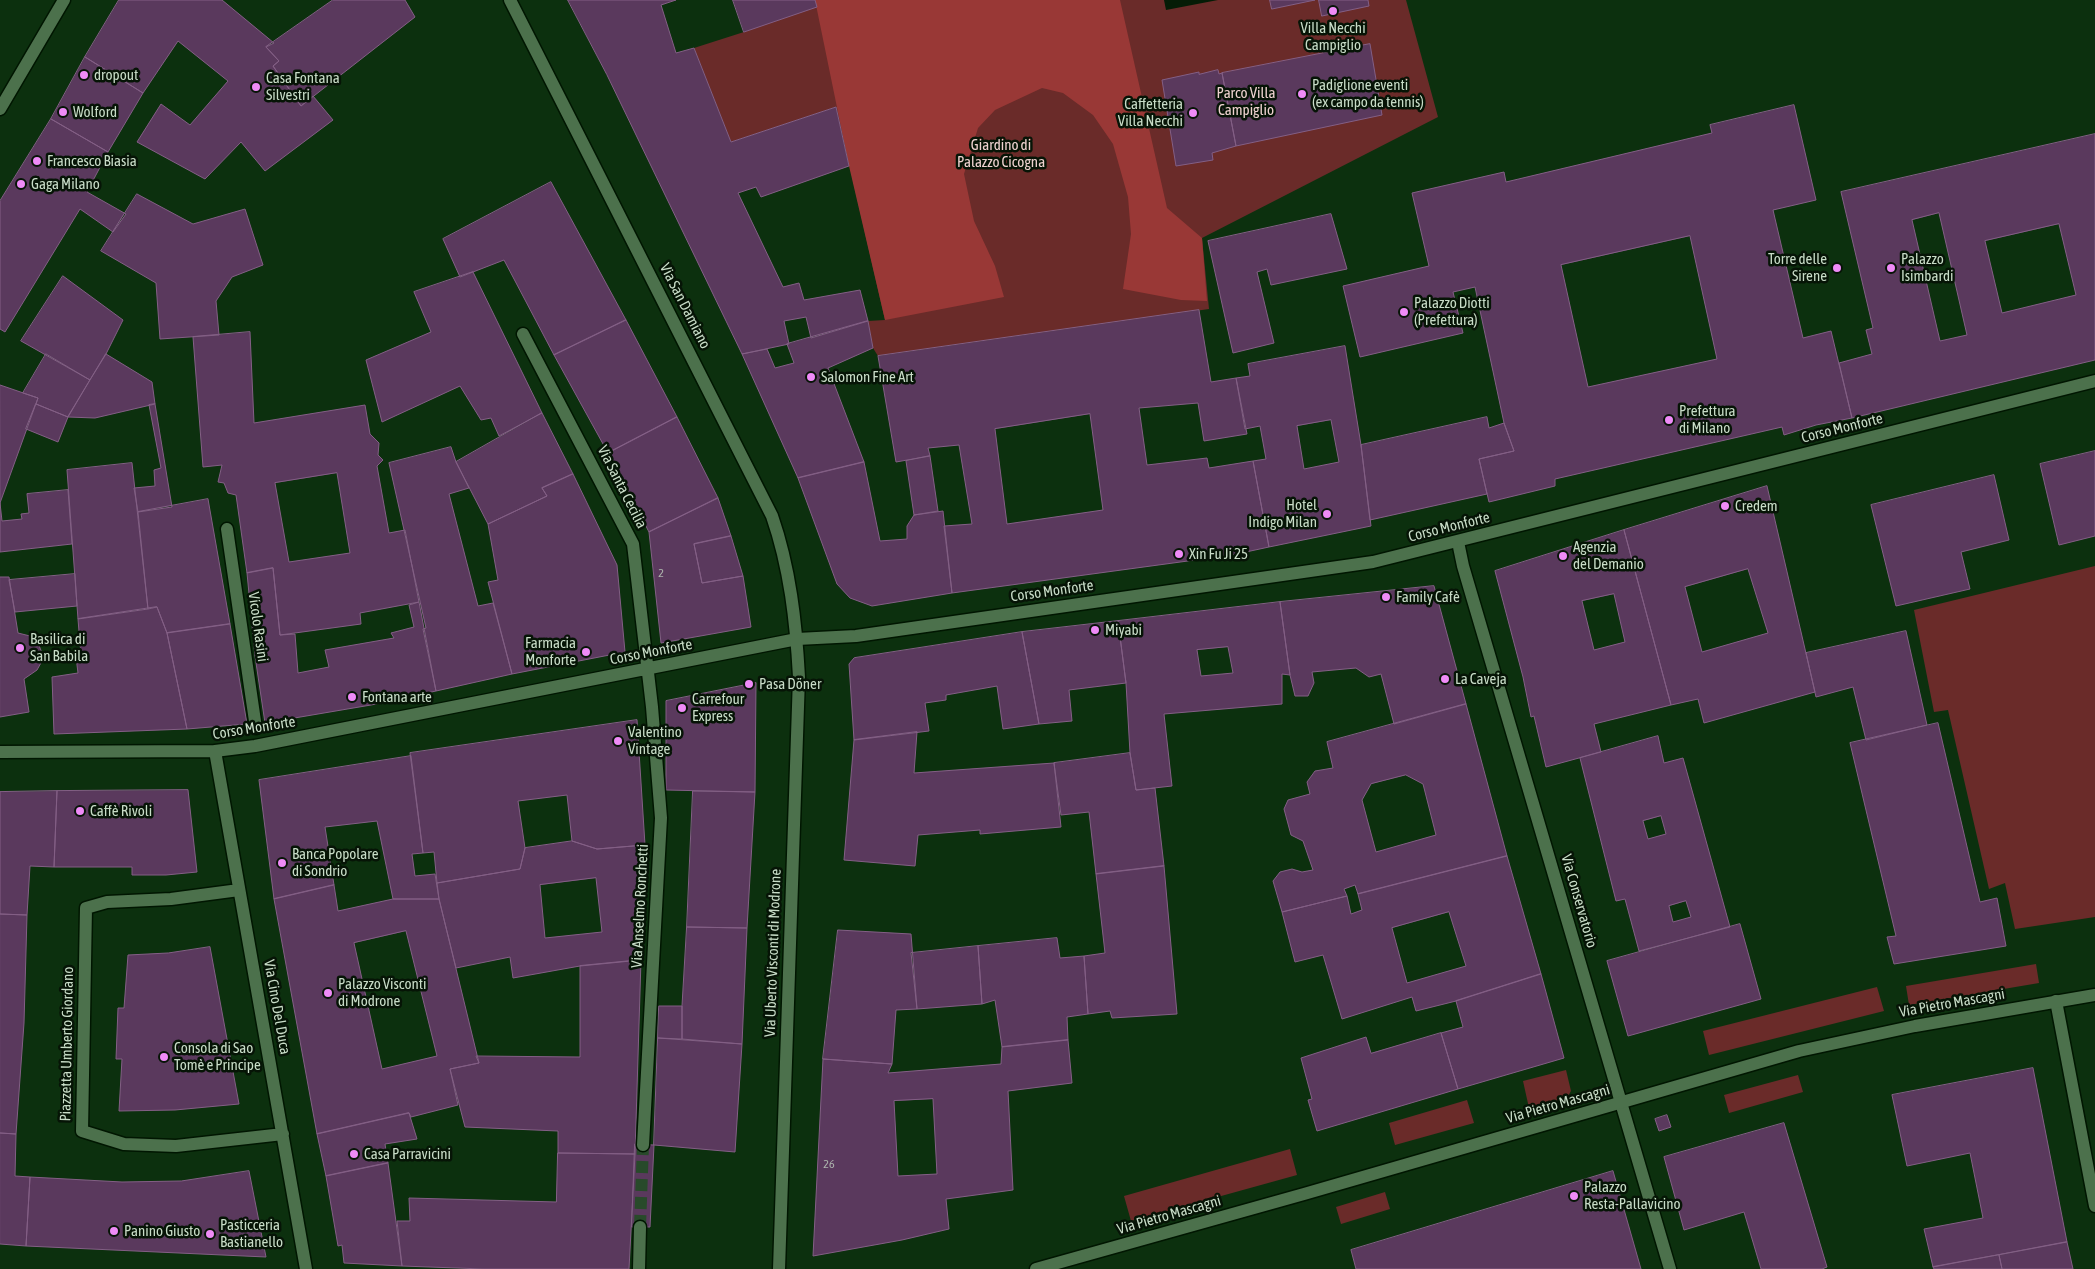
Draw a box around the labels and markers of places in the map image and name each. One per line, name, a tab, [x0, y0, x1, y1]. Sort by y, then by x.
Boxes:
marker: Villa Necchi Campiglio	[1327, 5, 1339, 17]
place label: Villa Necchi Campiglio	[1300, 19, 1366, 54]
place label: dropout	[94, 66, 138, 84]
marker: dropout	[78, 69, 90, 81]
place label: Casa Fontana Silvestri	[266, 69, 340, 104]
place label: Padiglione eventi (ex campo da tennis)	[1312, 76, 1424, 111]
marker: Casa Fontana Silvestri	[250, 81, 262, 93]
marker: Padiglione eventi (ex campo da tennis)	[1296, 88, 1308, 100]
place label: Caffetteria Villa Necchi	[1118, 95, 1183, 130]
place label: Wolford	[73, 103, 117, 121]
marker: Wolford	[57, 106, 69, 118]
marker: Caffetteria Villa Necchi	[1187, 107, 1199, 119]
place label: Francesco Biasia	[47, 152, 137, 170]
marker: Francesco Biasia	[31, 155, 43, 167]
place label: Gaga Milano	[31, 175, 100, 193]
marker: Gaga Milano	[15, 178, 27, 190]
place label: Torre delle Sirene	[1768, 250, 1827, 285]
place label: Palazzo Isimbardi	[1901, 250, 1953, 285]
marker: Torre delle Sirene	[1831, 262, 1843, 274]
marker: Palazzo Isimbardi	[1885, 262, 1897, 274]
place label: Palazzo Diotti (Prefettura)	[1414, 294, 1490, 329]
marker: Palazzo Diotti (Prefettura)	[1398, 306, 1410, 318]
place label: Salomon Fine Art	[821, 368, 914, 386]
marker: Salomon Fine Art	[805, 371, 817, 383]
place label: Prefettura di Milano	[1679, 402, 1736, 437]
marker: Prefettura di Milano	[1663, 414, 1675, 426]
place label: Hotel Indigo Milan	[1248, 496, 1317, 531]
place label: Credem	[1735, 497, 1778, 515]
marker: Credem	[1719, 500, 1731, 512]
marker: Hotel Indigo Milan	[1321, 508, 1333, 520]
place label: Agenzia del Demanio	[1573, 538, 1644, 573]
place label: Xin Fu Ji 25	[1189, 545, 1248, 563]
marker: Xin Fu Ji 25	[1173, 548, 1185, 560]
marker: Agenzia del Demanio	[1557, 550, 1569, 562]
place label: Family Cafè	[1396, 588, 1460, 606]
marker: Family Cafè	[1380, 591, 1392, 603]
place label: Miyabi	[1105, 621, 1142, 639]
marker: Miyabi	[1089, 624, 1101, 636]
place label: Basilica di San Babila	[30, 630, 88, 665]
place label: Farmacia Monforte	[525, 634, 576, 669]
marker: Basilica di San Babila	[14, 642, 26, 654]
marker: Farmacia Monforte	[580, 646, 592, 658]
place label: La Caveja	[1455, 670, 1507, 688]
marker: La Caveja	[1439, 673, 1451, 685]
place label: Pasa Döner	[759, 675, 821, 693]
marker: Pasa Döner	[743, 678, 755, 690]
place label: Fontana arte	[362, 688, 432, 706]
place label: Carrefour Express	[692, 690, 744, 725]
marker: Fontana arte	[346, 691, 358, 703]
marker: Carrefour Express	[676, 702, 688, 714]
place label: Valentino Vintage	[628, 723, 682, 758]
marker: Valentino Vintage	[612, 735, 624, 747]
place label: Caffè Rivoli	[90, 802, 152, 820]
marker: Caffè Rivoli	[74, 805, 86, 817]
place label: Banca Popolare di Sondrio	[292, 845, 379, 880]
marker: Banca Popolare di Sondrio	[276, 857, 288, 869]
place label: Palazzo Visconti di Modrone	[338, 975, 426, 1010]
marker: Palazzo Visconti di Modrone	[322, 987, 334, 999]
place label: Consola di Sao Tomè e Principe	[174, 1039, 261, 1074]
marker: Consola di Sao Tomè e Principe	[158, 1051, 170, 1063]
place label: Casa Parravicini	[364, 1145, 451, 1163]
marker: Casa Parravicini	[348, 1148, 360, 1160]
place label: Palazzo Resta-Pallavicino	[1584, 1178, 1681, 1213]
marker: Palazzo Resta-Pallavicino	[1568, 1190, 1580, 1202]
place label: Pasticceria Bastianello	[220, 1216, 283, 1251]
place label: Panino Giusto	[124, 1222, 200, 1240]
marker: Panino Giusto	[108, 1225, 120, 1237]
marker: Pasticceria Bastianello	[204, 1228, 216, 1240]

